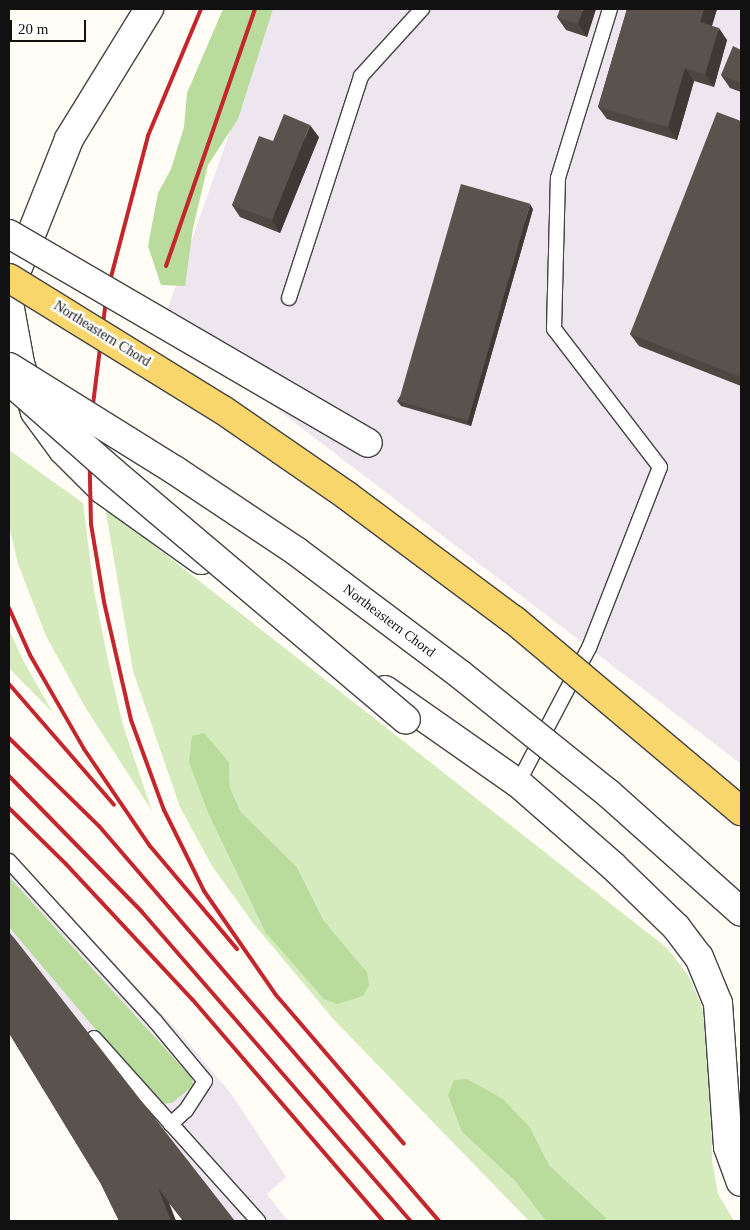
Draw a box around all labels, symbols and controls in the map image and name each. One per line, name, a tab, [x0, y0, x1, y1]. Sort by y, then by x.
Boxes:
scale bar	[12, 10, 89, 42]
text: 20 m	[18, 21, 48, 37]
street label: Northeastern Chord	[51, 298, 153, 370]
street label: Northeastern Chord	[340, 581, 438, 661]

